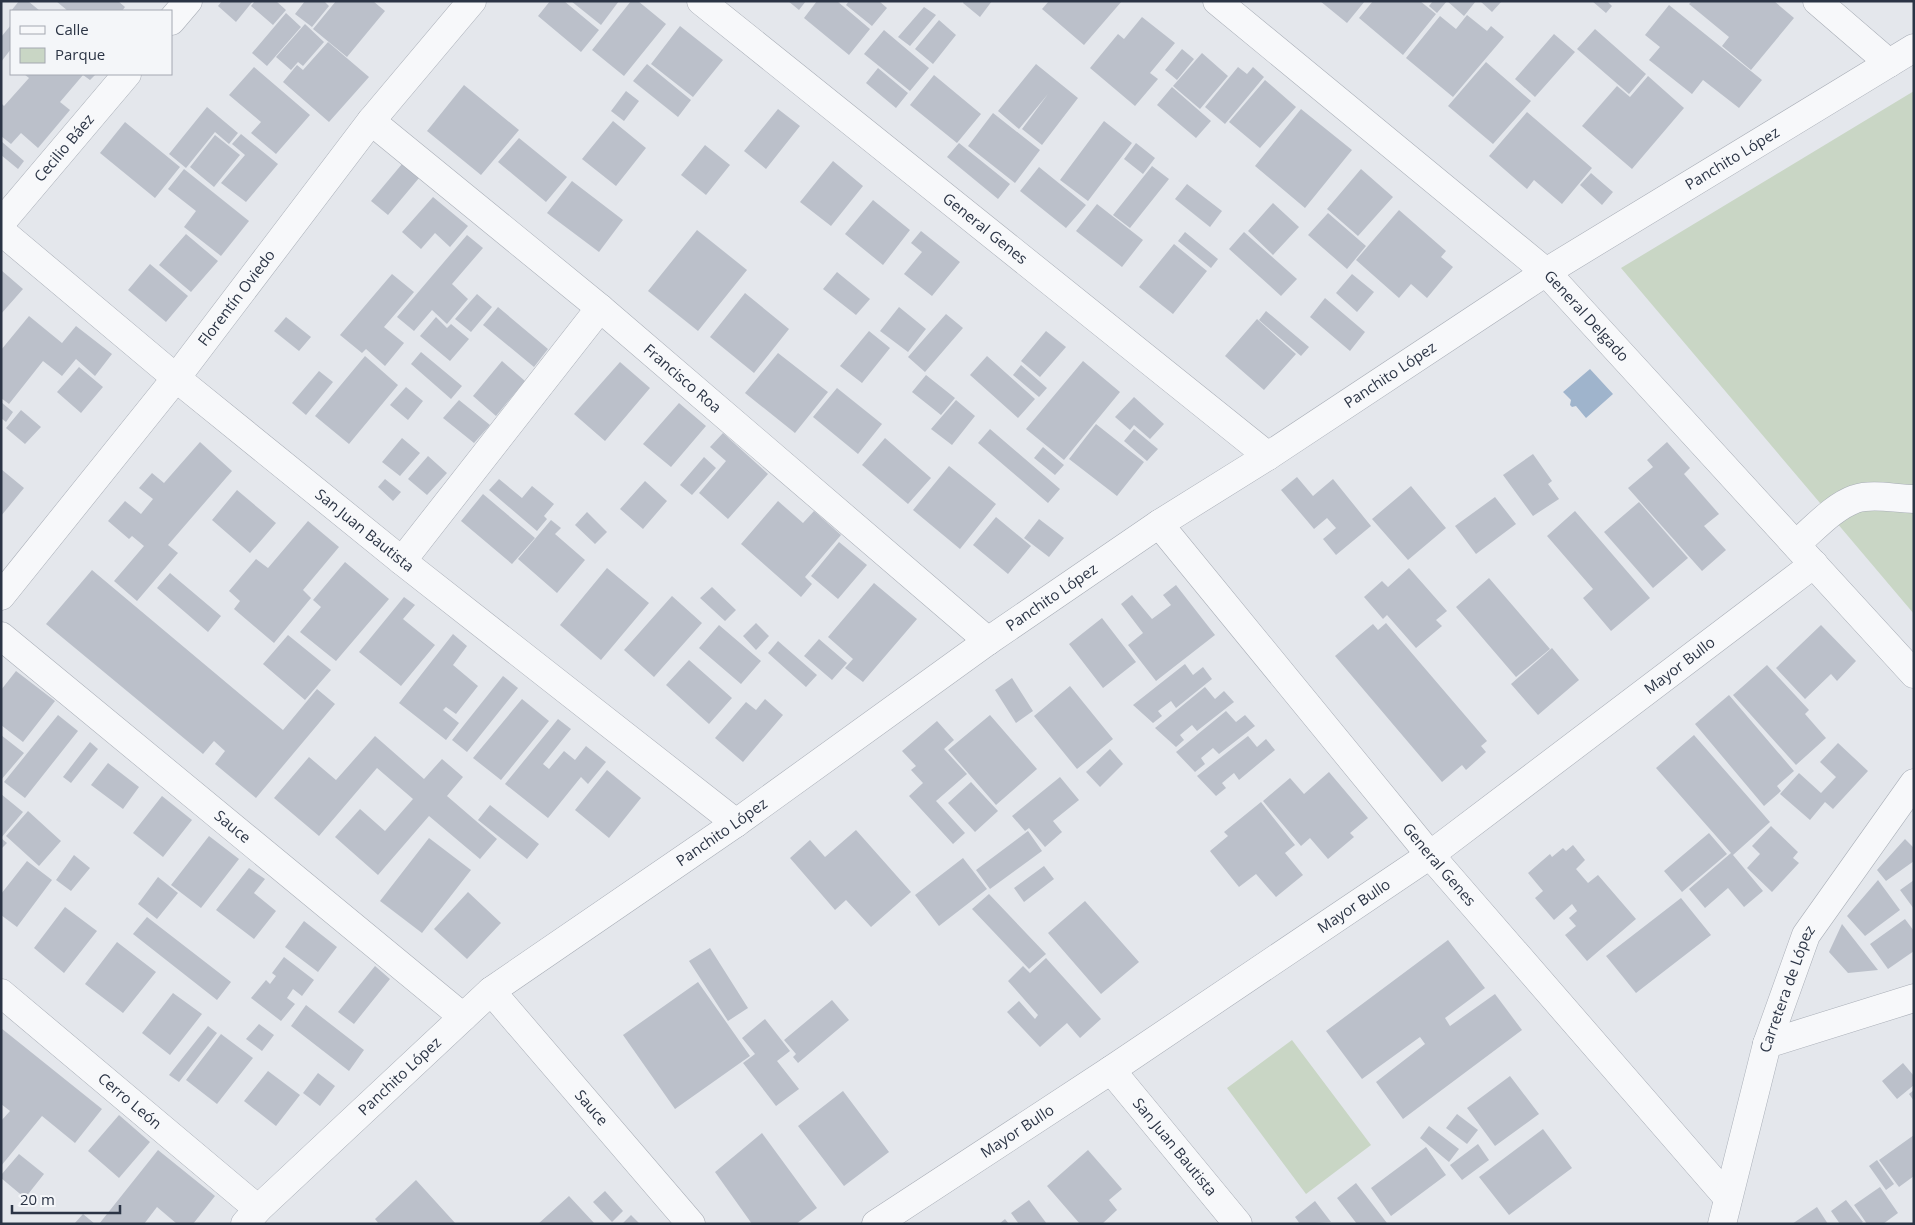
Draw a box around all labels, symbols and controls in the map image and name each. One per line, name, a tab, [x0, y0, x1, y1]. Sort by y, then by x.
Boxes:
legend	[10, 10, 172, 75]
text: Calle	[55, 19, 89, 39]
text: Parque	[55, 44, 105, 64]
street label: Cecilio Báez	[29, 109, 98, 186]
street label: Panchito López	[1681, 121, 1783, 194]
street label: General Genes	[939, 188, 1032, 268]
street label: Florentín Oviedo	[193, 245, 279, 350]
street label: General Delgado	[1540, 265, 1634, 365]
street label: Panchito López	[1340, 337, 1440, 412]
street label: Francisco Roa	[640, 339, 726, 417]
street label: San Juan Bautista	[311, 484, 419, 576]
street label: Panchito López	[1001, 558, 1101, 635]
street label: Mayor Bullo	[1640, 632, 1719, 698]
street label: Panchito López	[672, 793, 771, 870]
street label: Sauce	[211, 805, 255, 847]
street label: General Genes	[1399, 818, 1481, 910]
street label: Mayor Bullo	[1313, 874, 1394, 937]
street label: Carretera de López	[1754, 921, 1819, 1054]
street label: Panchito López	[353, 1032, 445, 1119]
street label: Cerro León	[94, 1068, 166, 1133]
street label: Sauce	[571, 1085, 613, 1129]
street label: San Juan Bautista	[1129, 1093, 1222, 1200]
street label: Mayor Bullo	[976, 1099, 1057, 1162]
scale bar	[12, 1182, 120, 1214]
text: 20 m	[20, 1189, 55, 1209]

